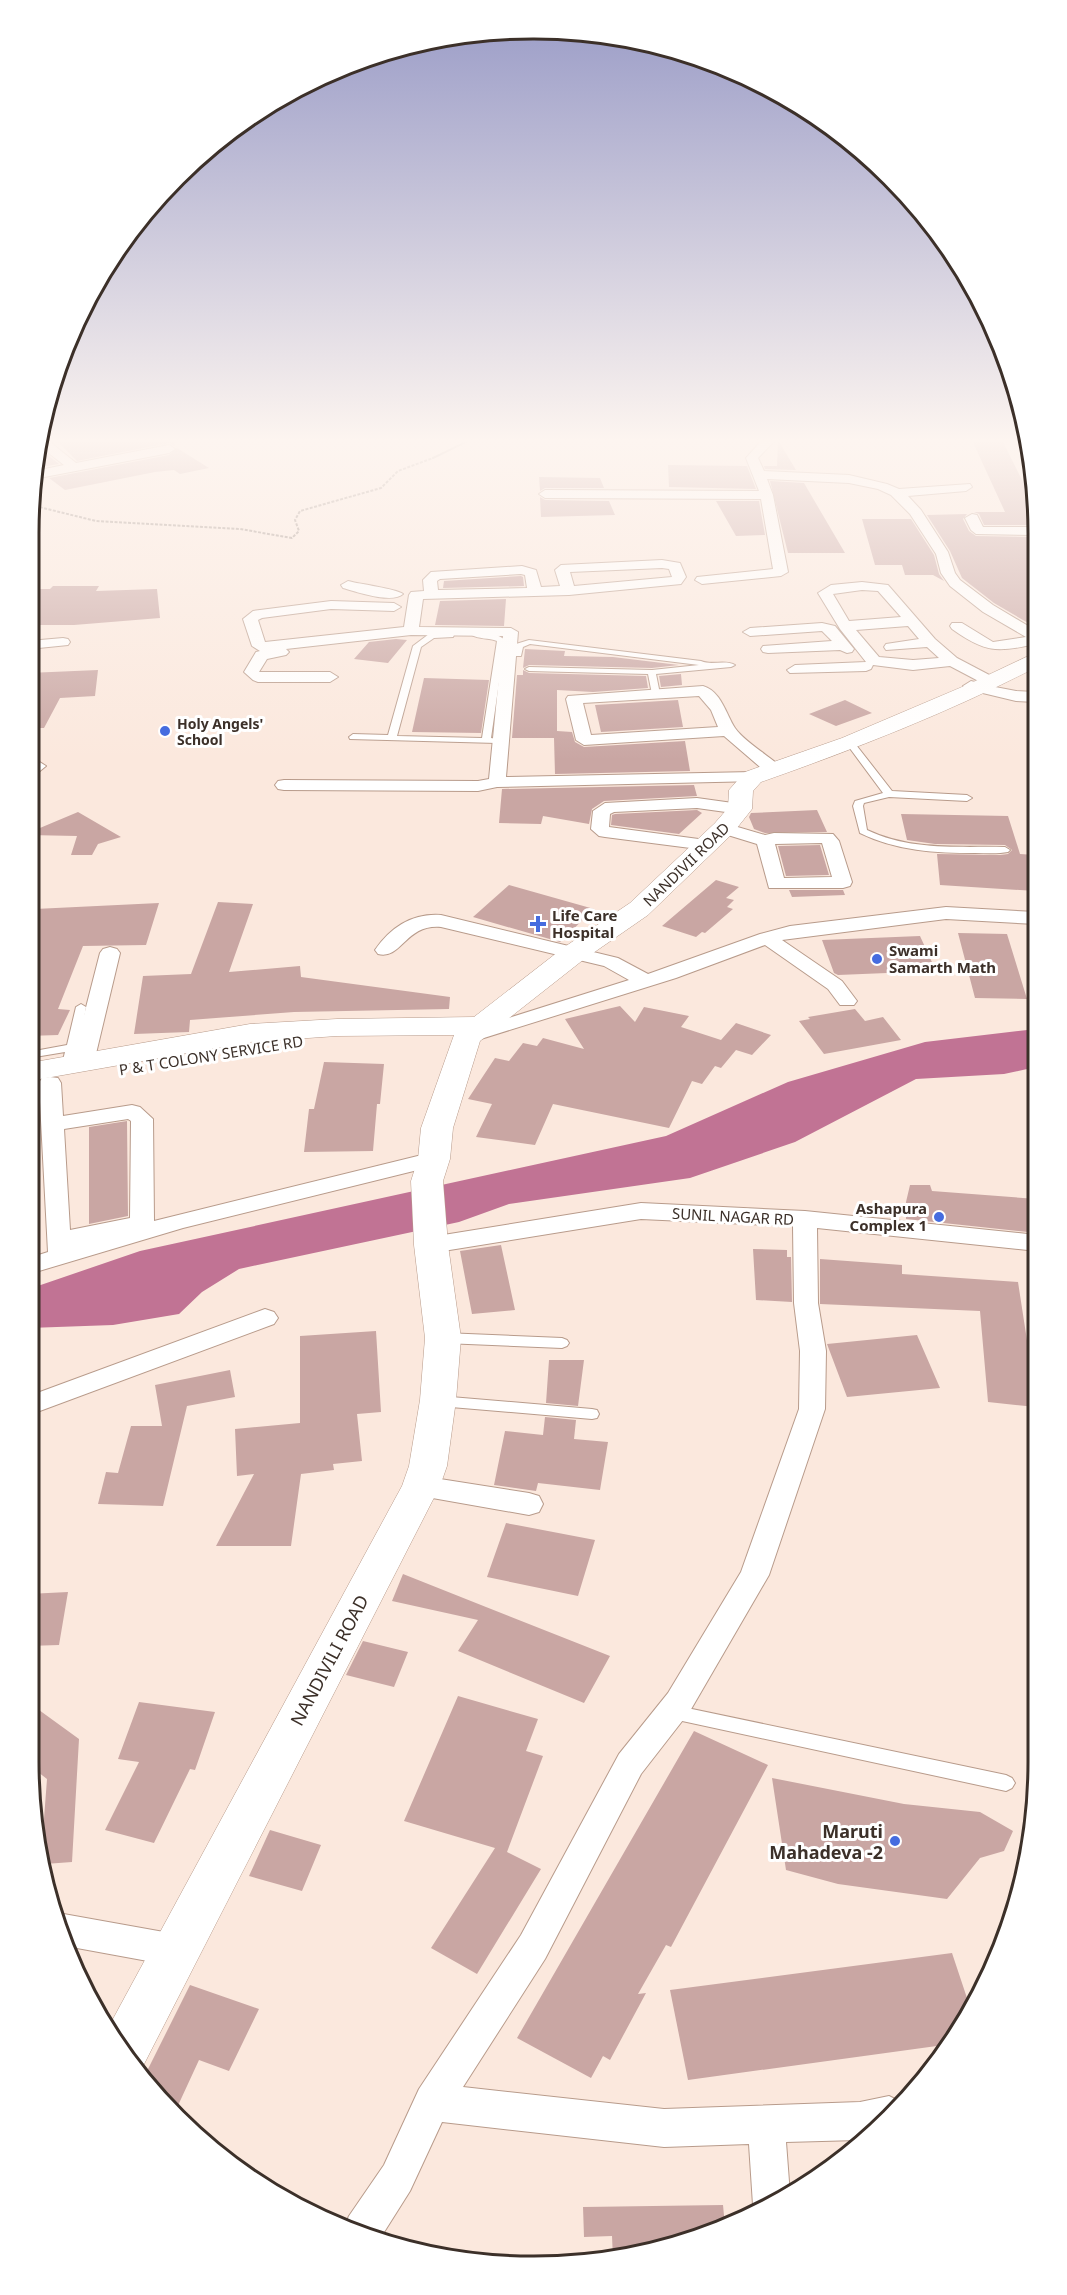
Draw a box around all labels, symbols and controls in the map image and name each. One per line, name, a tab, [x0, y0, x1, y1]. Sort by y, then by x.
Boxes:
place label: Holy Angels' School	[177, 714, 263, 749]
marker: Holy Angels' School	[158, 724, 172, 738]
street label: NANDIVII ROAD	[638, 818, 734, 910]
place label: Life Care Hospital	[552, 905, 618, 942]
marker: Life Care Hospital	[529, 915, 547, 933]
place label: Swami Samarth Math	[889, 940, 996, 977]
marker: Swami Samarth Math	[870, 952, 884, 966]
street label: P & T COLONY SERVICE RD	[118, 1031, 304, 1079]
place label: Ashapura Complex 1	[850, 1198, 927, 1235]
street label: SUNIL NAGAR RD	[671, 1203, 795, 1229]
marker: Ashapura Complex 1	[932, 1210, 946, 1224]
street label: NANDIVILI ROAD	[284, 1590, 374, 1730]
place label: Maruti Mahadeva -2	[769, 1819, 883, 1864]
marker: Maruti Mahadeva -2	[888, 1834, 902, 1848]

